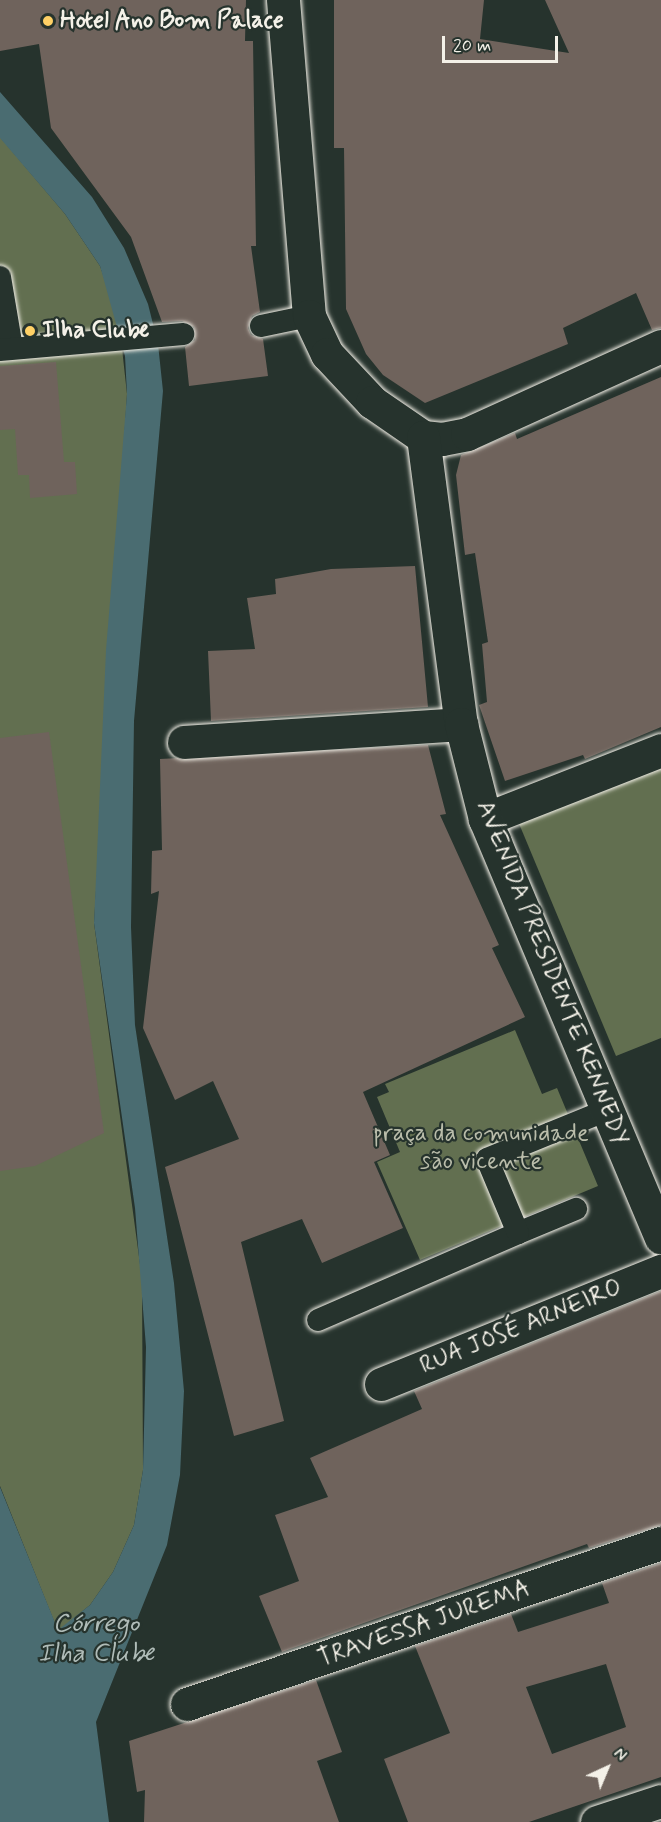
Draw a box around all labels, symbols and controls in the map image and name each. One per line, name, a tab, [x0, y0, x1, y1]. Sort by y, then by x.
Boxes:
place label: Hotel Ano Bom Palace	[60, 7, 278, 35]
marker: Hotel Ano Bom Palace	[41, 14, 55, 28]
scale bar	[445, 24, 560, 62]
text: 20 m	[453, 34, 491, 58]
place label: Ilha Clube	[42, 317, 148, 345]
marker: Ilha Clube	[23, 324, 37, 338]
street label: AVENIDA PRESIDENTE KENNEDY	[469, 795, 635, 1151]
park label: praça da comunidade são vicente	[376, 1120, 586, 1176]
street label: RUA JOSÉ ARNEIRO	[415, 1273, 627, 1381]
street label: TRAVESSA JUREMA	[315, 1575, 533, 1673]
water label: Córrego Ilha Clube	[38, 1609, 154, 1670]
north arrow	[577, 1738, 637, 1798]
text: N	[609, 1743, 631, 1766]

